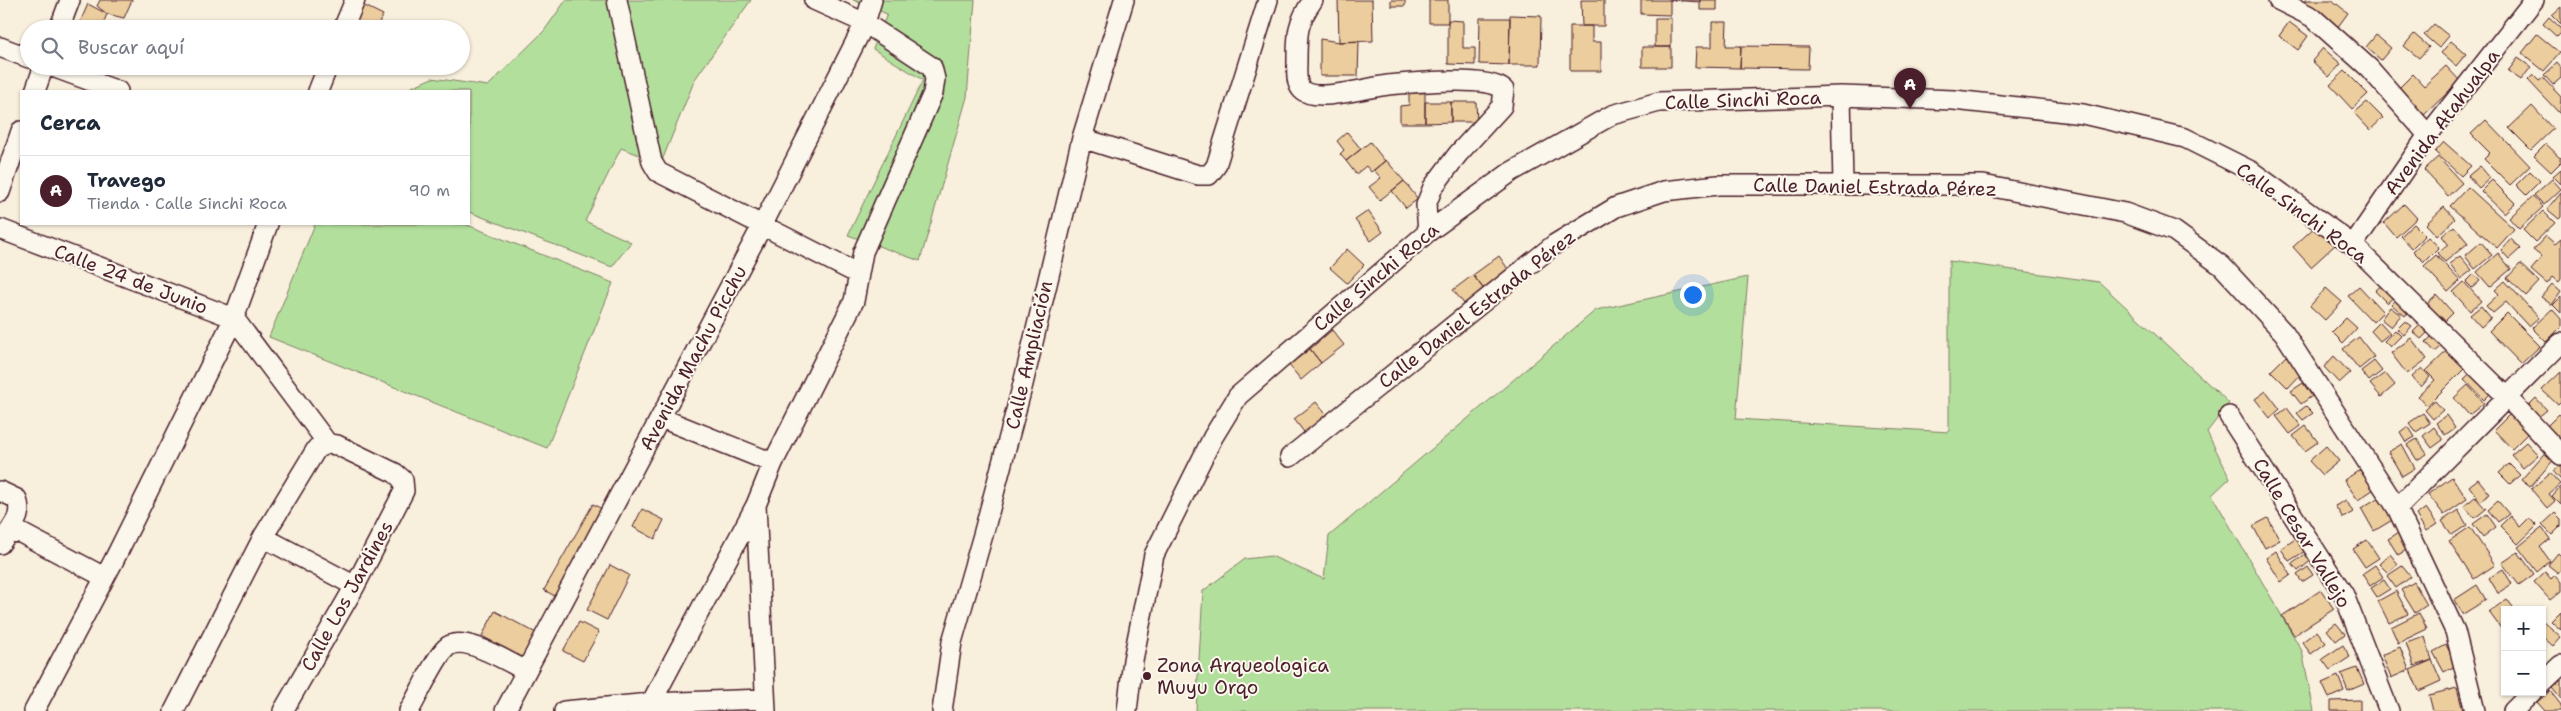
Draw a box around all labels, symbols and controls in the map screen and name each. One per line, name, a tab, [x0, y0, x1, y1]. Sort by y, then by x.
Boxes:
search box	[20, 20, 470, 75]
icon: search	[38, 34, 66, 62]
text: Buscar aquí	[78, 35, 184, 60]
street label: Avenida Atahualpa	[2379, 44, 2505, 200]
pin: A	[1894, 68, 1926, 109]
street label: Calle Sinchi Roca	[1664, 85, 1822, 115]
text: Cerca	[40, 109, 101, 137]
street label: Calle Sinchi Roca	[2231, 157, 2373, 269]
text: Travego	[87, 168, 166, 193]
street label: Calle Daniel Estrada Pérez	[1753, 172, 1997, 202]
text: A	[50, 180, 62, 201]
text: 90 m	[409, 180, 450, 201]
text: Tienda · Calle Sinchi Roca	[87, 193, 287, 214]
street label: Calle Sinchi Roca	[1308, 217, 1444, 337]
street label: Calle Daniel Estrada Pérez	[1373, 224, 1581, 394]
street label: Calle 24 de Junio	[51, 238, 211, 320]
street label: Avenida Machu Picchu	[634, 261, 752, 455]
street label: Calle Ampliación	[1000, 278, 1058, 432]
your location	[1680, 282, 1706, 308]
street label: Calle Cesar Vallejo	[2247, 453, 2357, 613]
street label: Calle Los Jardines	[295, 516, 399, 676]
map controls	[2501, 606, 2546, 696]
button: +	[2501, 606, 2546, 651]
button: −	[2501, 651, 2546, 696]
place label: Zona Arqueologica Muyu Orqo	[1157, 653, 1329, 700]
marker: Zona Arqueologica Muyu Orqo	[1141, 670, 1153, 682]

